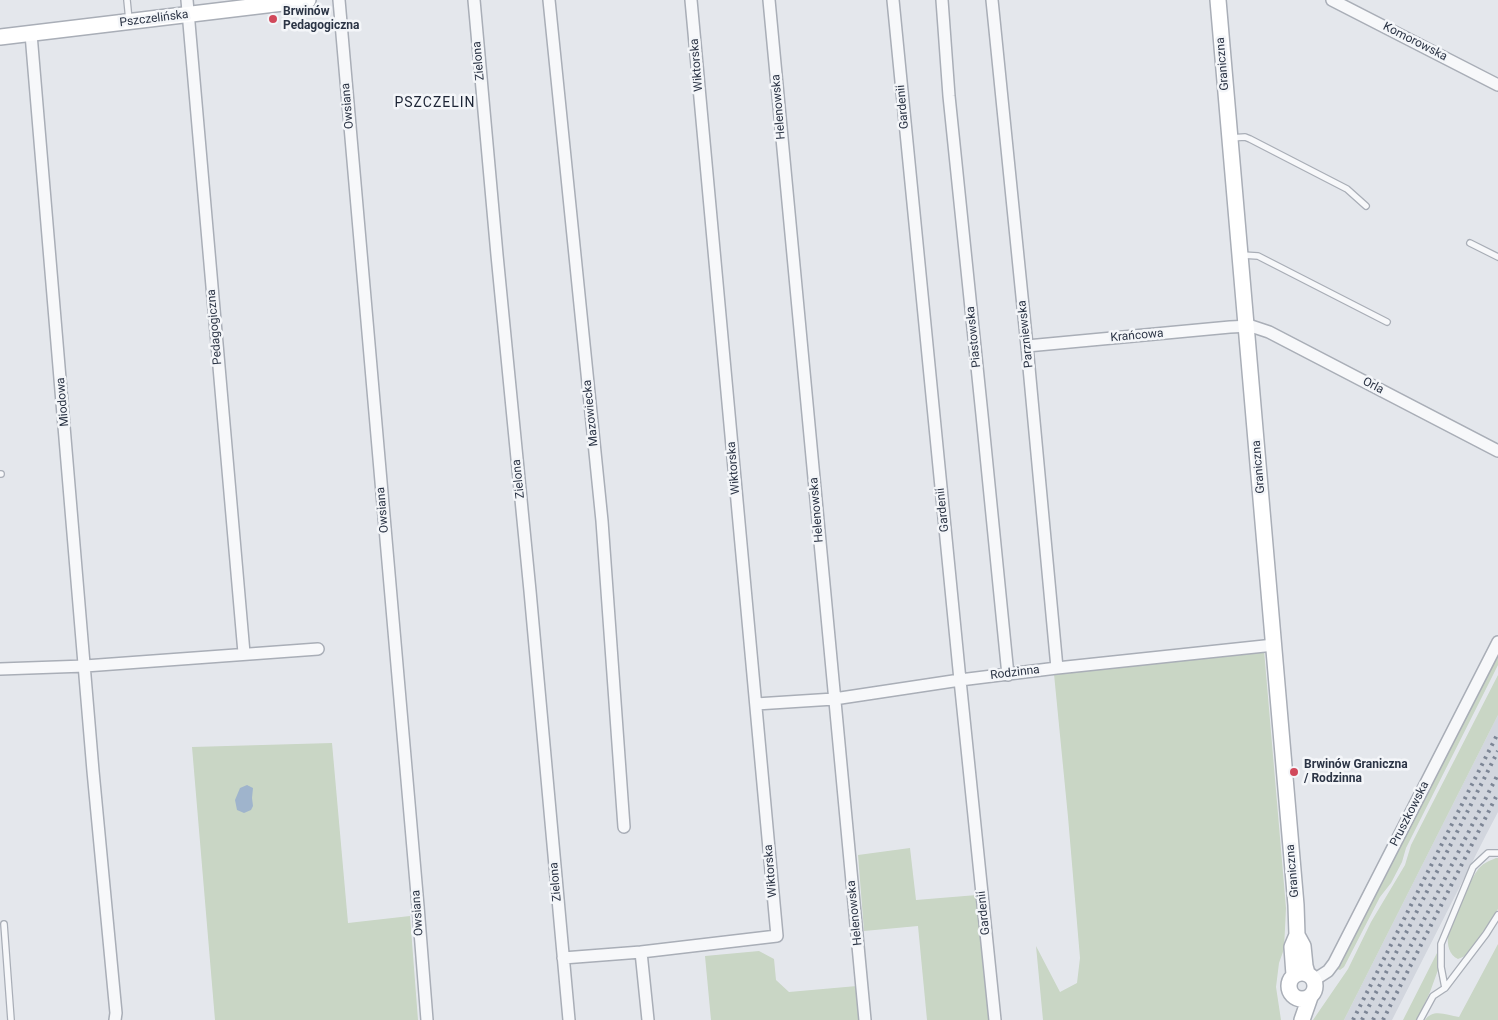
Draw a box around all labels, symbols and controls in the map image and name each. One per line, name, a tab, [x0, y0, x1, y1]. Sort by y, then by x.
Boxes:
place label: Brwinów Pedagogiczna	[283, 5, 359, 33]
street label: Pszczelińska	[119, 8, 189, 30]
marker: Brwinów Pedagogiczna	[267, 13, 279, 25]
street label: Komorowska	[1380, 20, 1450, 64]
street label: Graniczna	[1213, 37, 1233, 91]
street label: Wiktorska	[688, 38, 706, 92]
street label: Zielona	[470, 41, 488, 81]
street label: Helenowska	[769, 74, 789, 140]
street label: Owsiana	[339, 82, 357, 130]
street label: Gardenii	[894, 84, 912, 130]
district label: PSZCZELIN	[393, 95, 477, 111]
street label: Pedagogiczna	[205, 289, 225, 365]
street label: Parzniewska	[1015, 300, 1037, 368]
street label: Piastowska	[964, 306, 984, 368]
street label: Krańcowa	[1110, 327, 1164, 345]
street label: Orla	[1360, 375, 1386, 397]
street label: Miodowa	[54, 377, 72, 427]
street label: Mazowiecka	[580, 379, 602, 447]
street label: Graniczna	[1249, 440, 1269, 494]
street label: Wiktorska	[725, 441, 743, 495]
street label: Zielona	[510, 459, 528, 499]
street label: Helenowska	[807, 477, 827, 543]
street label: Owsiana	[374, 486, 392, 534]
street label: Gardenii	[934, 487, 952, 533]
street label: Rodzinna	[989, 663, 1041, 683]
place label: Brwinów Graniczna / Rodzinna	[1304, 758, 1408, 786]
marker: Brwinów Graniczna / Rodzinna	[1288, 766, 1300, 778]
street label: Pruszkowska	[1387, 779, 1433, 849]
street label: Wiktorska	[762, 844, 780, 898]
street label: Graniczna	[1283, 844, 1303, 898]
street label: Zielona	[547, 862, 565, 902]
street label: Helenowska	[844, 880, 866, 946]
street label: Owsiana	[409, 890, 427, 936]
street label: Gardenii	[975, 890, 993, 936]

